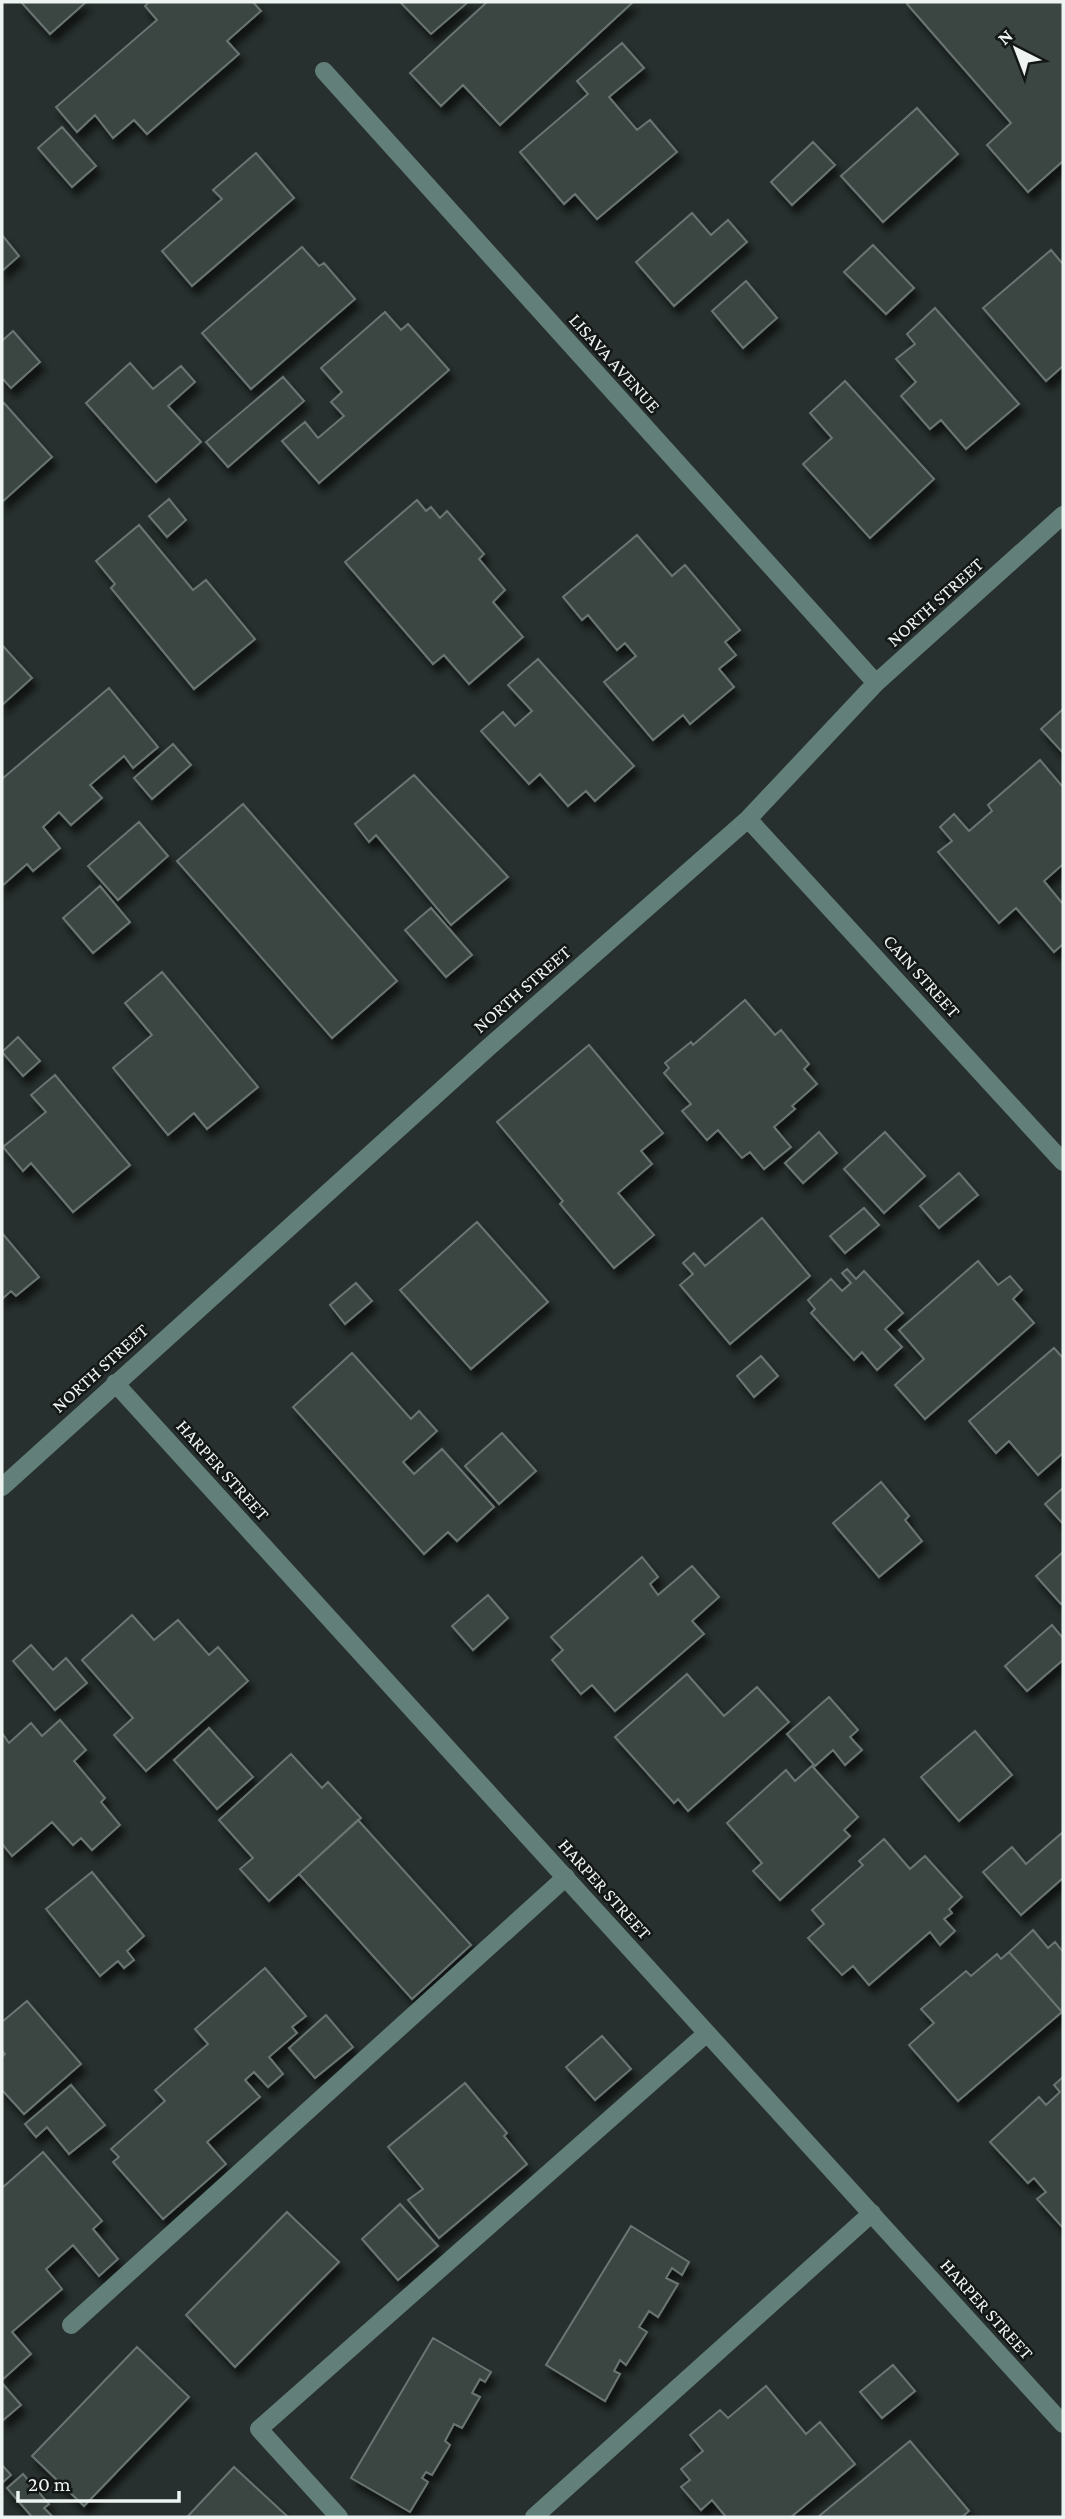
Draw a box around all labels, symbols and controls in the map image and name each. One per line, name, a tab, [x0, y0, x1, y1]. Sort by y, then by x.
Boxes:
north arrow	[981, 14, 1051, 84]
text: N	[993, 25, 1017, 49]
street label: LISAVA AVENUE	[565, 309, 665, 417]
street label: NORTH STREET	[883, 553, 988, 651]
street label: CAIN STREET	[879, 930, 965, 1022]
street label: NORTH STREET	[469, 941, 576, 1037]
street label: NORTH STREET	[48, 1319, 153, 1417]
street label: HARPER STREET	[172, 1415, 274, 1525]
street label: HARPER STREET	[554, 1834, 656, 1944]
street label: HARPER STREET	[936, 2254, 1038, 2364]
scale bar	[18, 2460, 178, 2504]
text: 20 m	[28, 2472, 71, 2496]

